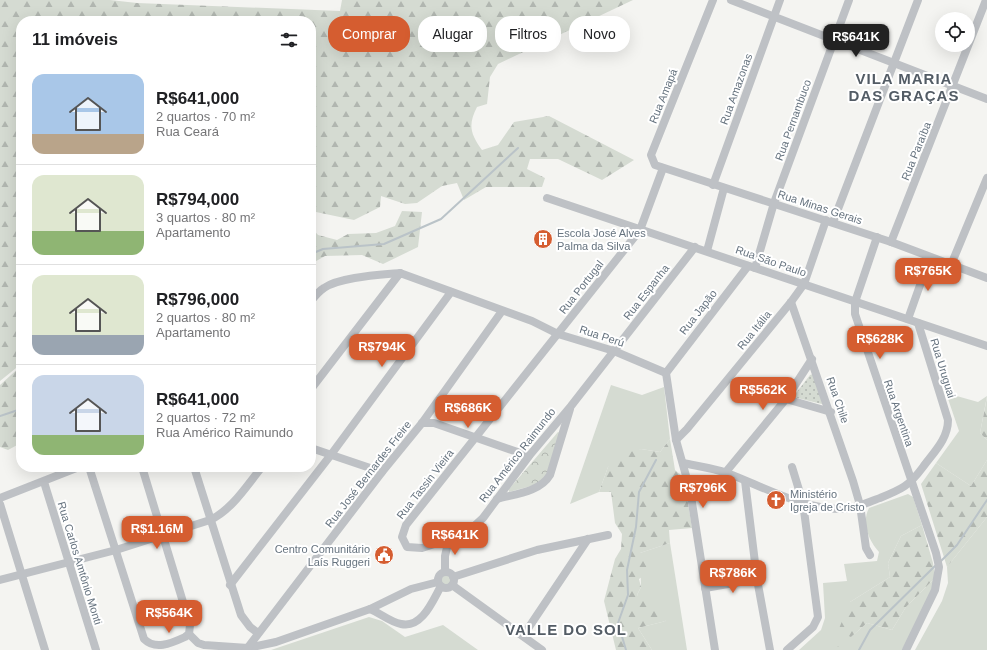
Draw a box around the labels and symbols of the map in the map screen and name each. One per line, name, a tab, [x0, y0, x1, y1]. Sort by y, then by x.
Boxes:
pin: R$641K	[823, 24, 889, 58]
street label: Rua Amazonas	[718, 51, 755, 126]
street label: Rua Amapá	[647, 66, 680, 125]
district label: VILA MARIA DAS GRAÇAS	[849, 70, 959, 104]
street label: Rua Pernambuco	[773, 78, 813, 162]
street label: Rua Paraíba	[899, 119, 933, 182]
street label: Rua Minas Gerais	[776, 188, 864, 226]
place label: Escola José Alves Palma da Silva	[557, 227, 646, 252]
building icon: Escola José Alves Palma da Silva	[532, 228, 554, 250]
street label: Rua São Paulo	[734, 243, 808, 279]
street label: Rua Portugal	[557, 258, 605, 316]
pin: R$765K	[895, 258, 961, 292]
street label: Rua Espanha	[621, 261, 672, 322]
street label: Rua Japão	[677, 287, 719, 337]
street label: Rua Itália	[735, 307, 774, 352]
street label: Rua Perú	[578, 323, 626, 349]
pin: R$628K	[847, 326, 913, 360]
pin: R$794K	[349, 334, 415, 368]
street label: Rua Uruguai	[928, 337, 958, 399]
street label: Rua Chile	[824, 375, 852, 425]
pin: R$562K	[730, 377, 796, 411]
street label: Rua Argentina	[882, 378, 916, 449]
pin: R$686K	[435, 395, 501, 429]
street label: Rua Américo Raimundo	[477, 406, 557, 504]
street label: Rua José Bernardes Freire	[323, 418, 413, 530]
street label: Rua Tassin Vieira	[394, 446, 456, 521]
pin: R$796K	[670, 475, 736, 509]
place label: Ministério Igreja de Cristo	[790, 488, 865, 513]
church icon: Ministério Igreja de Cristo	[765, 489, 787, 511]
street label: Rua Carlos Amtônio Monti	[56, 500, 104, 626]
pin: R$1.16M	[120, 516, 194, 550]
pin: R$641K	[422, 522, 488, 556]
place label: Centro Comunitário Laís Ruggeri	[275, 543, 370, 568]
public building icon: Centro Comunitário Laís Ruggeri	[373, 544, 395, 566]
pin: R$786K	[700, 560, 766, 594]
pin: R$564K	[136, 600, 202, 634]
district label: VALLE DO SOL	[505, 621, 627, 638]

